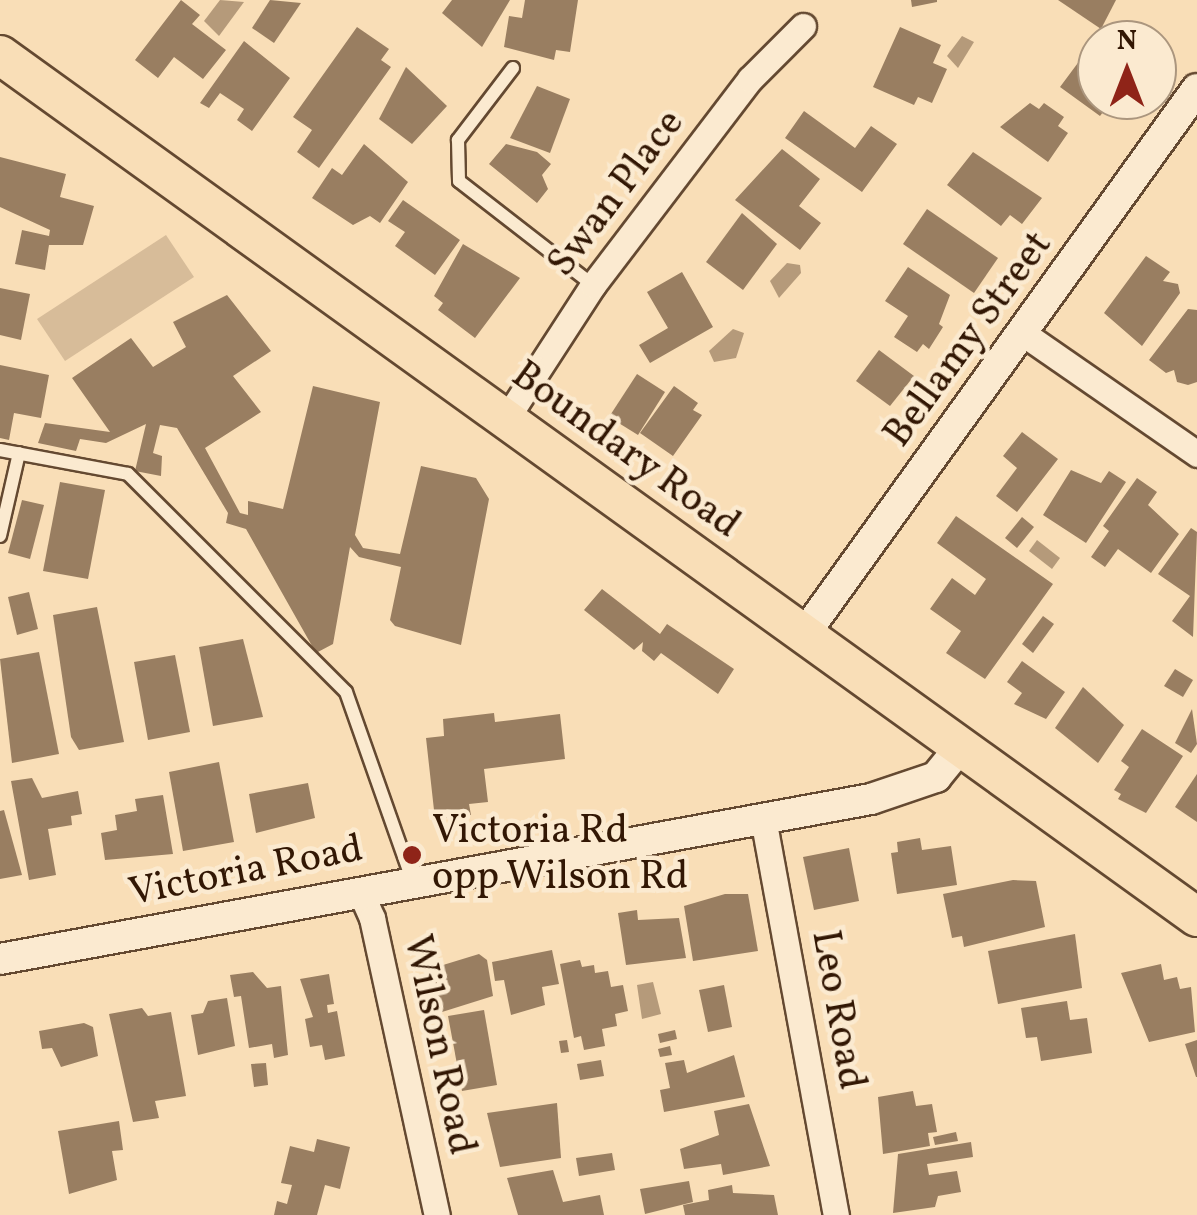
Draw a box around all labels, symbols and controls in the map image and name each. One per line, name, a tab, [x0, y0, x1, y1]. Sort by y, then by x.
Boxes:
north arrow	[1077, 20, 1177, 120]
text: N	[1117, 22, 1137, 61]
street label: Swan Place	[539, 101, 695, 287]
street label: Bellamy Street	[874, 222, 1064, 458]
street label: Boundary Road	[501, 352, 749, 550]
place label: Victoria Rd opp Wilson Rd	[432, 808, 689, 902]
street label: Victoria Road	[125, 826, 367, 918]
marker: Victoria Rd opp Wilson Rd	[401, 844, 423, 866]
street label: Leo Road	[799, 927, 875, 1093]
street label: Wilson Road	[391, 931, 485, 1159]

